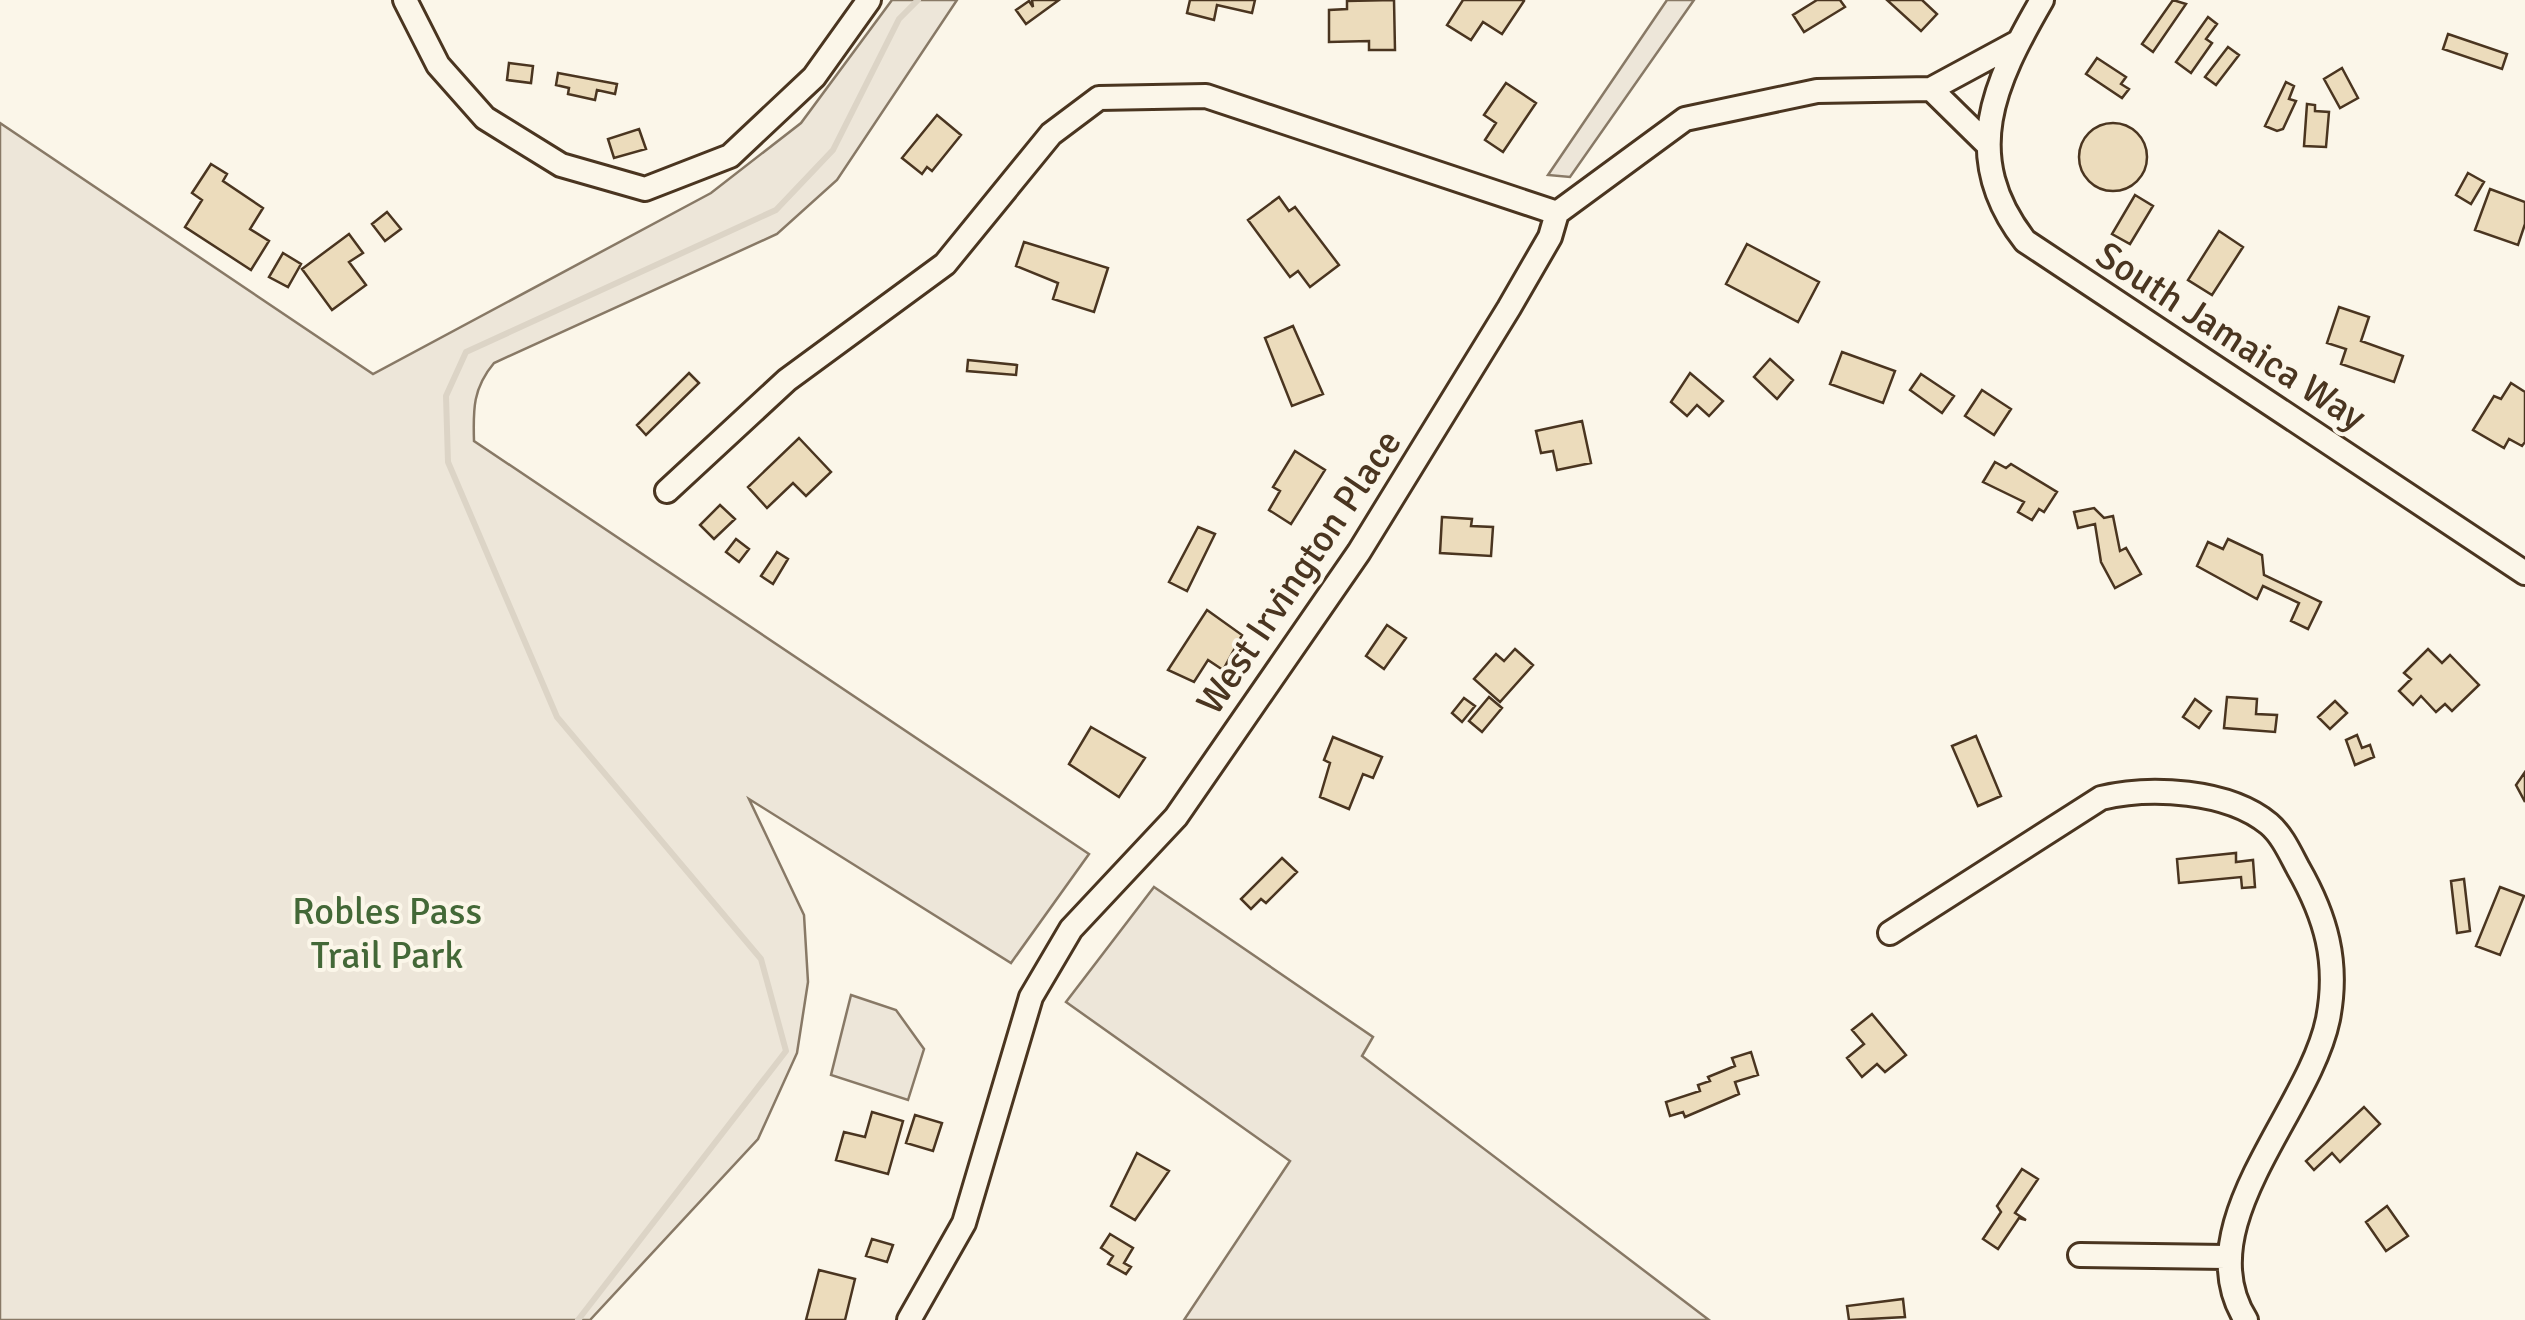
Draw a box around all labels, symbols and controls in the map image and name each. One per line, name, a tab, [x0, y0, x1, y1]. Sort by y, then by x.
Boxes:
street label: South Jamaica Way	[2087, 231, 2375, 441]
street label: West Irvington Place	[1186, 421, 1412, 723]
park label: Robles Pass Trail Park	[292, 888, 482, 979]

